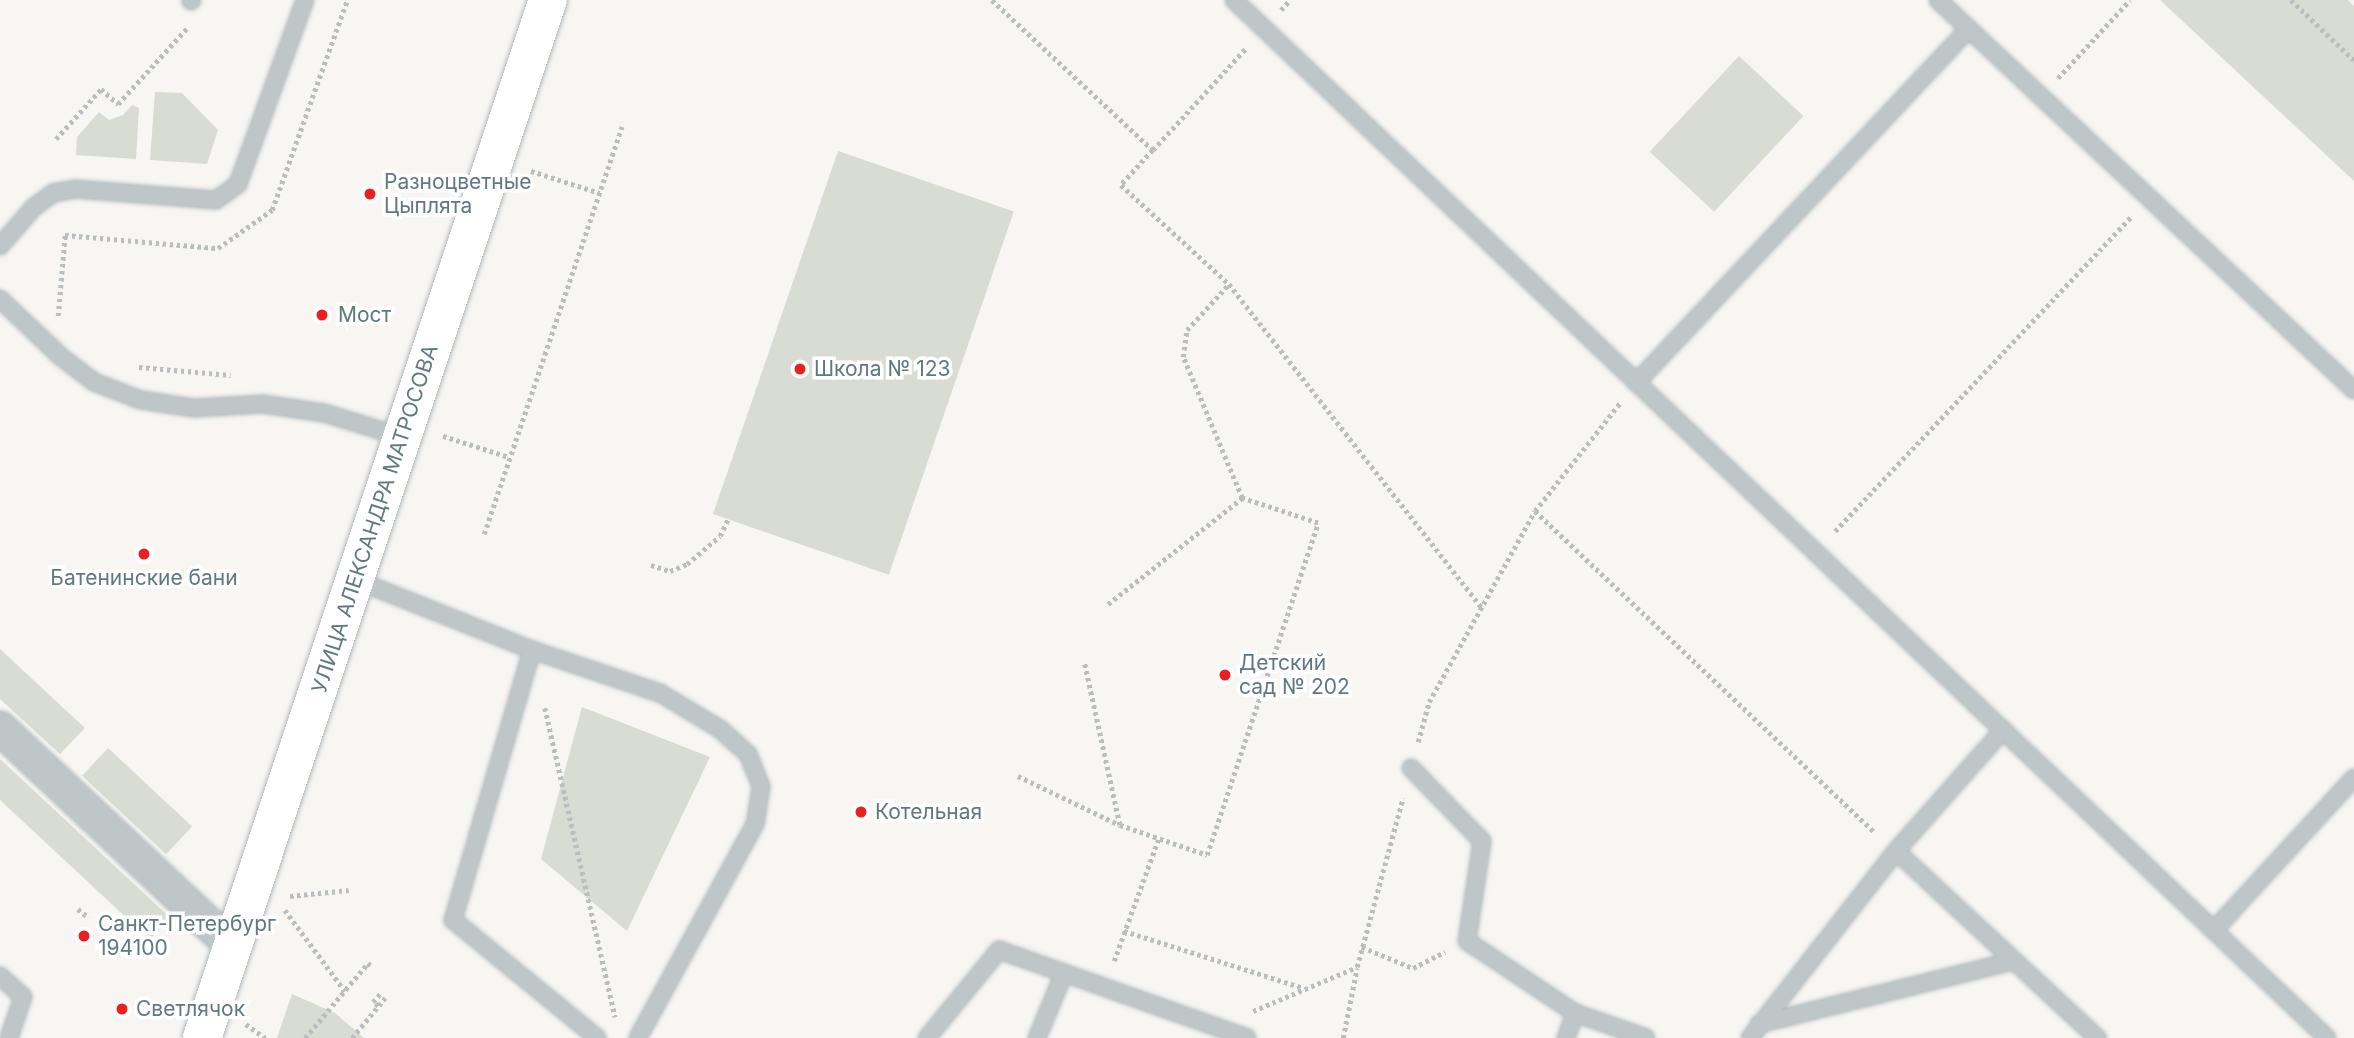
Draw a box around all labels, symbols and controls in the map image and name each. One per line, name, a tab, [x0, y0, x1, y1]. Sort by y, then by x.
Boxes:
place label: Разноцветные Цыплята	[384, 169, 531, 219]
marker: Разноцветные Цыплята	[362, 186, 378, 202]
place label: Мост	[338, 302, 391, 328]
marker: Мост	[312, 305, 332, 325]
street label: УЛИЦА АЛЕКСАНДРА МАТРОСОВА	[307, 341, 443, 697]
place label: Школа № 123	[814, 356, 951, 382]
marker: Школа № 123	[792, 361, 808, 377]
marker: Батенинские бани	[136, 546, 152, 562]
place label: Батенинские бани	[50, 565, 238, 591]
place label: Детский сад № 202	[1239, 650, 1350, 700]
marker: Детский сад № 202	[1217, 667, 1233, 683]
place label: Котельная	[875, 799, 982, 825]
marker: Котельная	[853, 804, 869, 820]
place label: Санкт-Петербург 194100	[98, 911, 276, 961]
marker: Санкт-Петербург 194100	[76, 928, 92, 944]
place label: Светлячок	[136, 996, 245, 1022]
marker: Светлячок	[114, 1001, 130, 1017]

